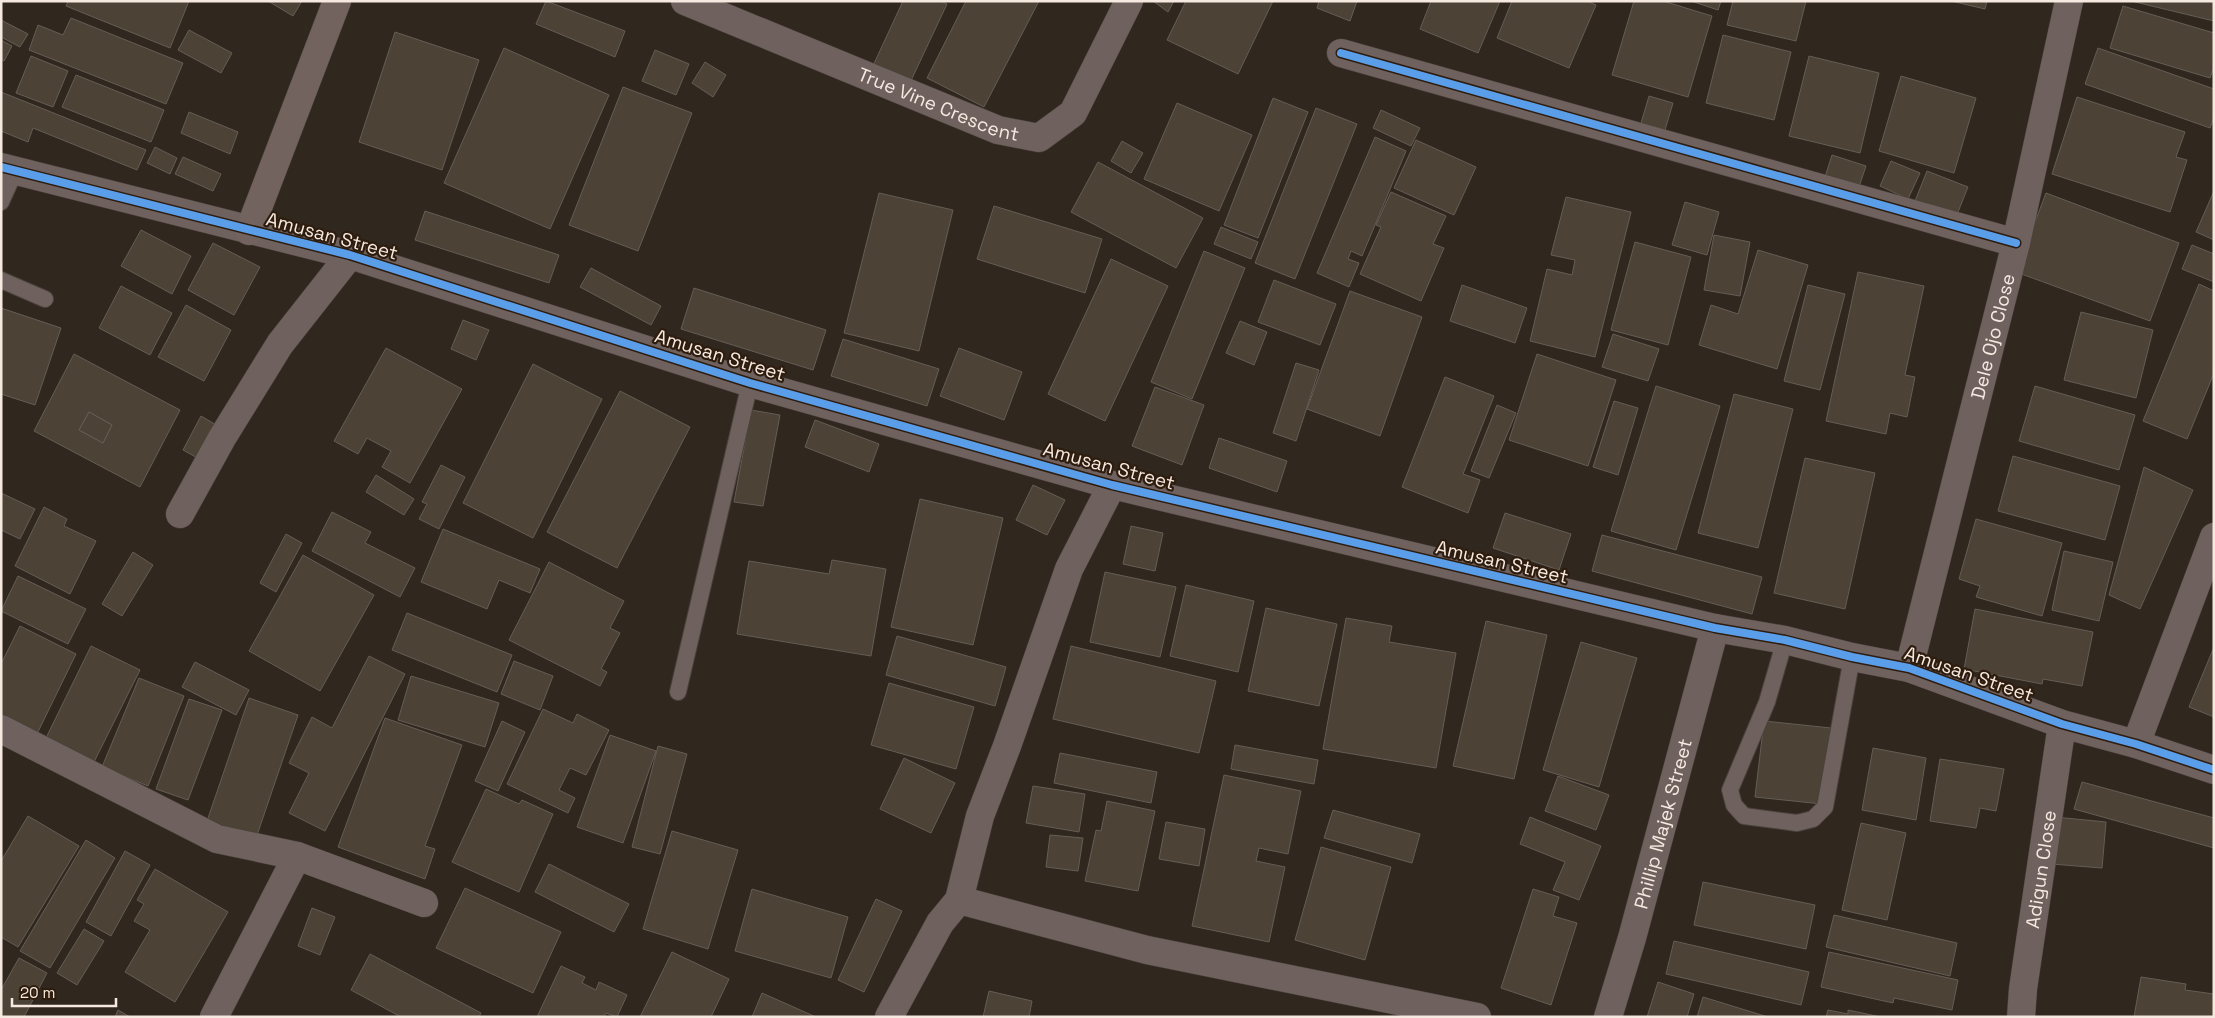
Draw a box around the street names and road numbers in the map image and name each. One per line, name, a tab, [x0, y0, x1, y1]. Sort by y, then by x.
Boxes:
street label: True Vine Crescent	[854, 61, 1021, 146]
street label: Amusan Street	[263, 206, 401, 266]
street label: Dele Ojo Close	[1965, 271, 2020, 402]
street label: Amusan Street	[652, 323, 788, 387]
street label: Amusan Street	[1040, 436, 1178, 496]
street label: Amusan Street	[1433, 535, 1571, 589]
street label: Amusan Street	[1901, 640, 2037, 708]
street label: Phillip Majek Street	[1628, 736, 1697, 912]
street label: Adigun Close	[2020, 809, 2062, 930]

